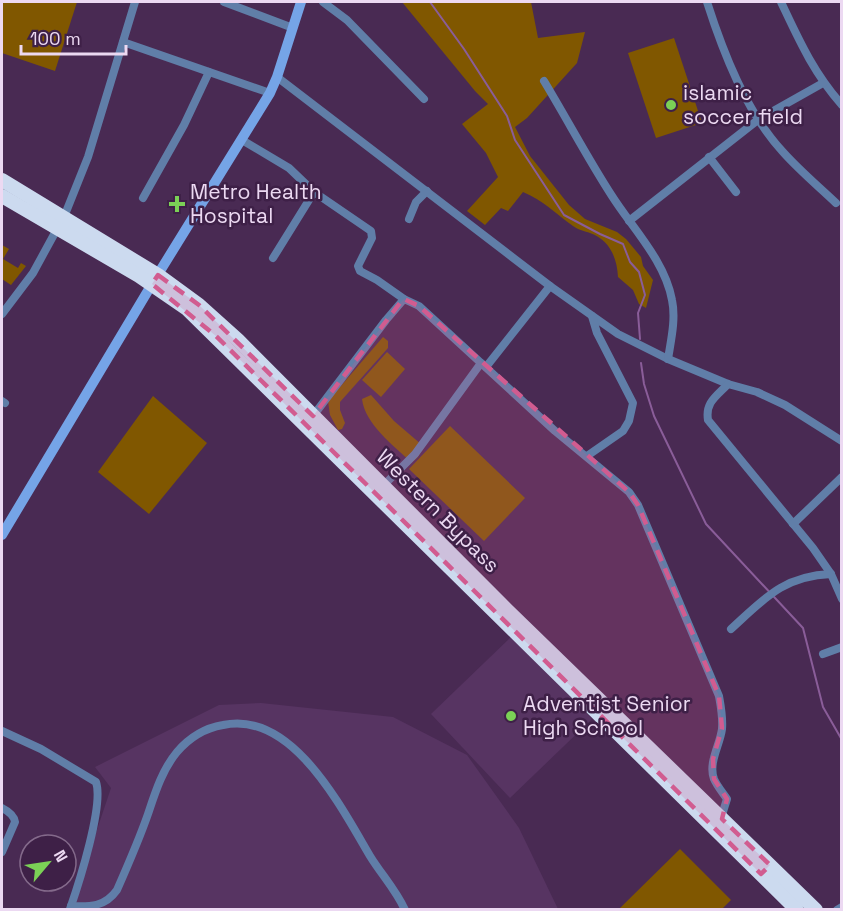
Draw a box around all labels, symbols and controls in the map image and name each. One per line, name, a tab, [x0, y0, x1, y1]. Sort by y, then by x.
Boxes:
scale bar	[21, 18, 126, 56]
text: 100 m	[30, 27, 81, 50]
place label: islamic soccer field	[683, 79, 803, 130]
marker: islamic soccer field	[664, 98, 678, 112]
place label: Metro Health Hospital	[190, 178, 322, 229]
marker: Metro Health Hospital	[168, 195, 186, 213]
street label: Western Bypass	[371, 443, 506, 578]
place label: Adventist Senior High School	[523, 690, 691, 741]
marker: Adventist Senior High School	[504, 709, 518, 723]
north arrow	[18, 833, 78, 893]
text: N	[49, 846, 72, 866]

